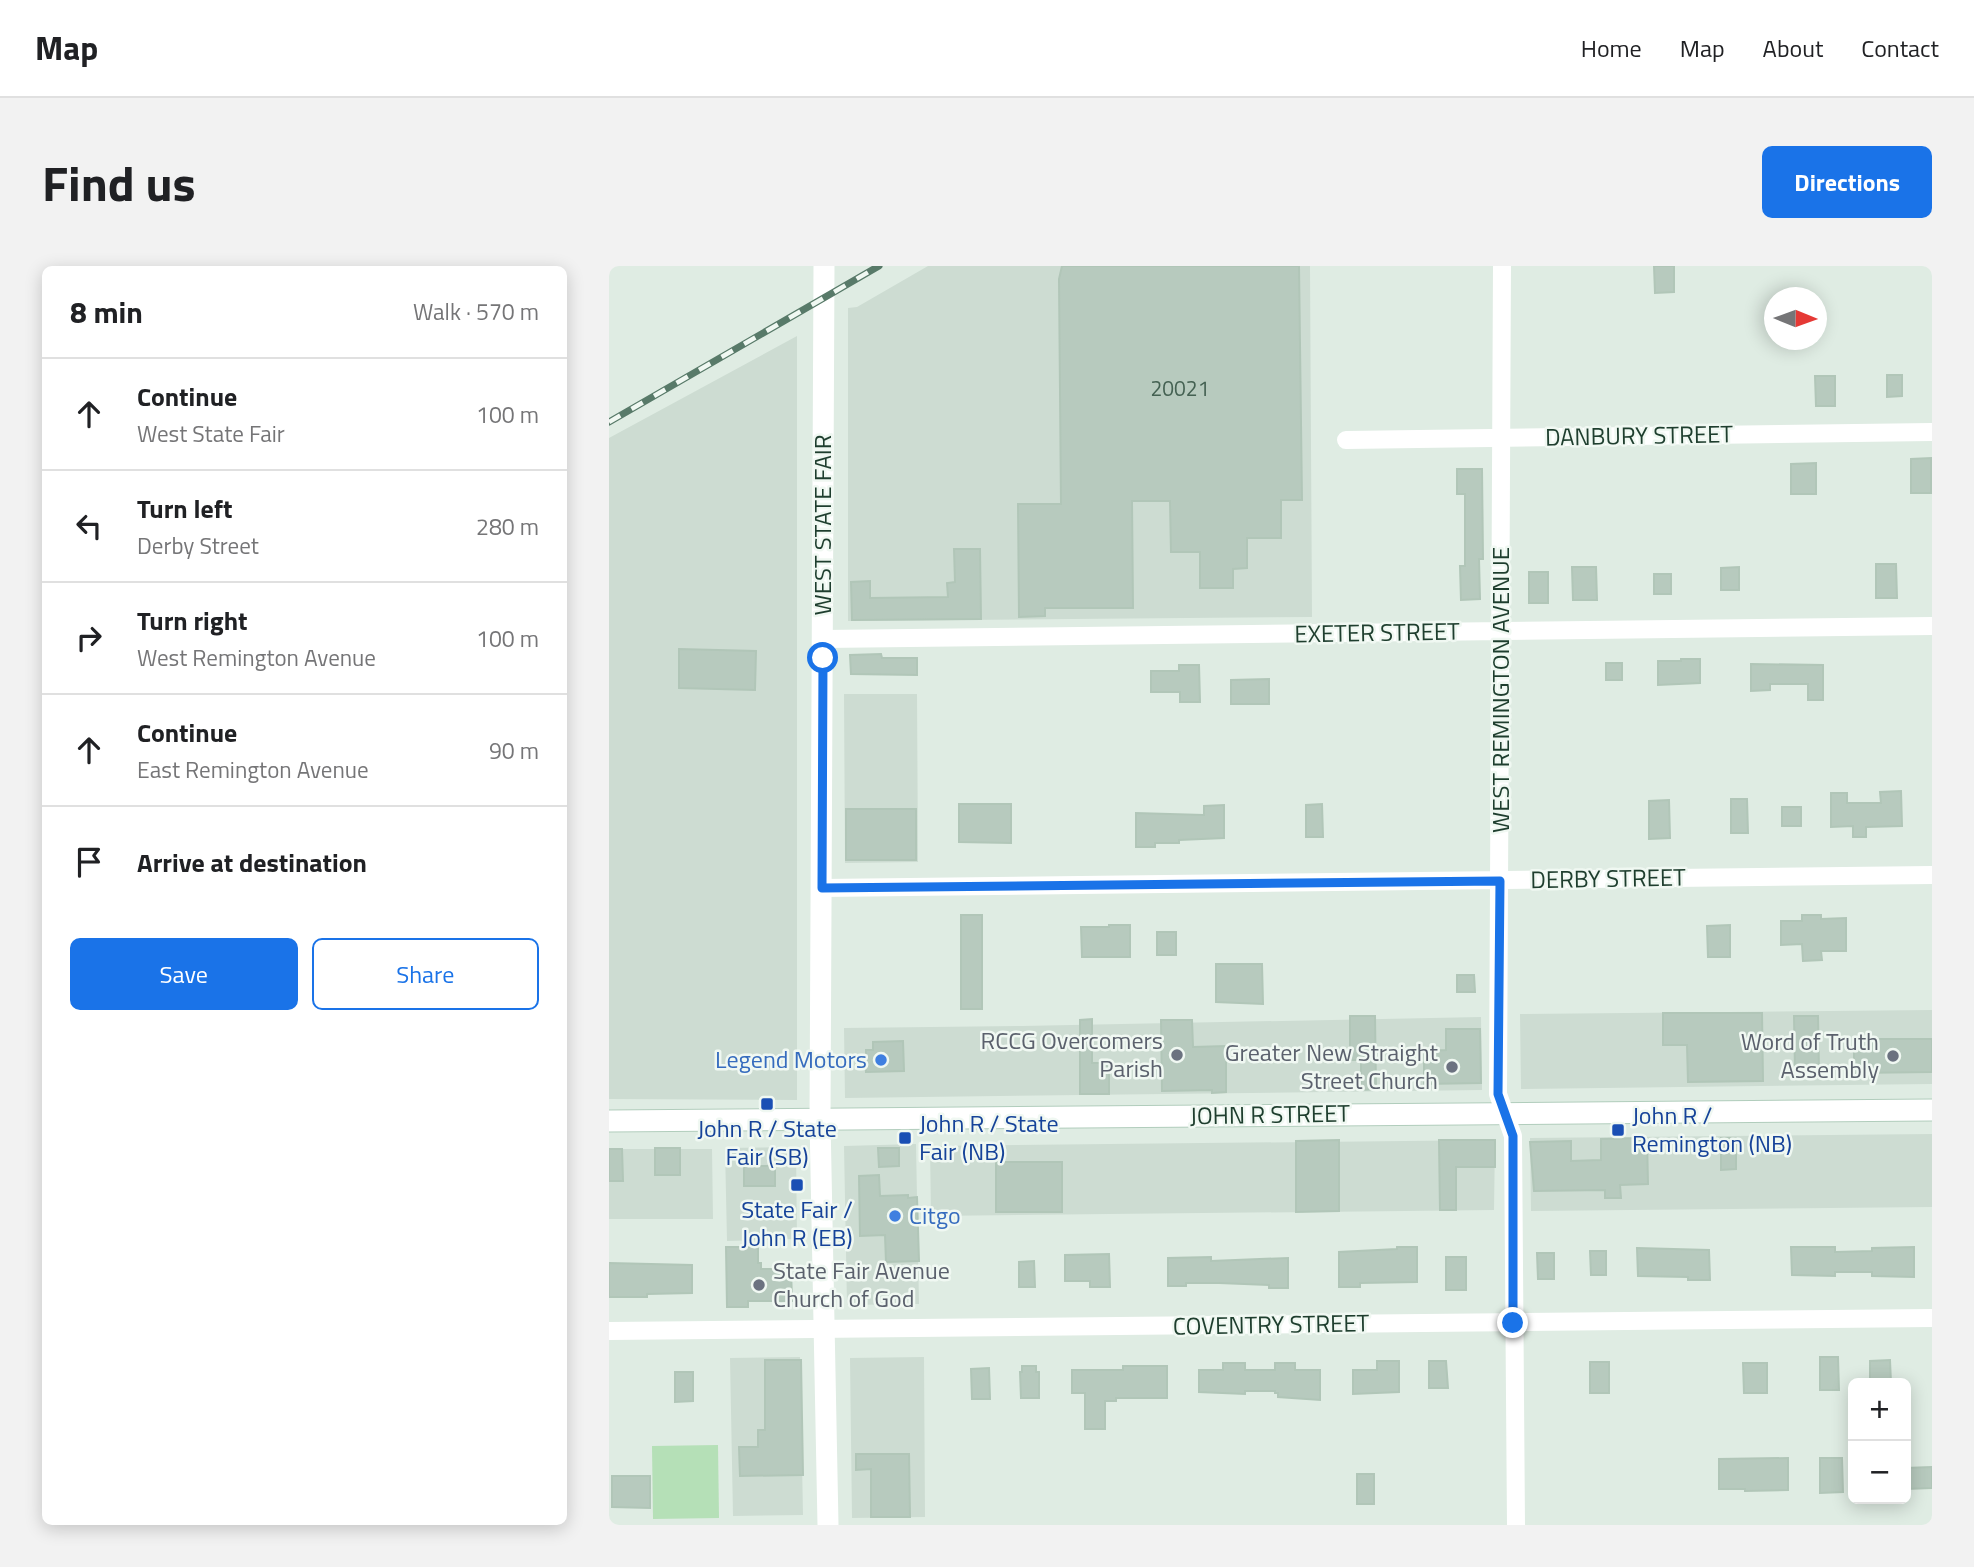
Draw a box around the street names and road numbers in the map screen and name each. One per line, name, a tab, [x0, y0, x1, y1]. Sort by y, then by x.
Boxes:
street label: DANBURY STREET	[1545, 415, 1734, 455]
street label: WEST STATE FAIR	[804, 434, 840, 616]
street label: WEST REMINGTON AVENUE	[1482, 547, 1518, 833]
street label: EXETER STREET	[1294, 613, 1460, 651]
street label: DERBY STREET	[1530, 859, 1686, 897]
street label: JOHN R STREET	[1190, 1095, 1351, 1133]
street label: COVENTRY STREET	[1172, 1304, 1370, 1344]

